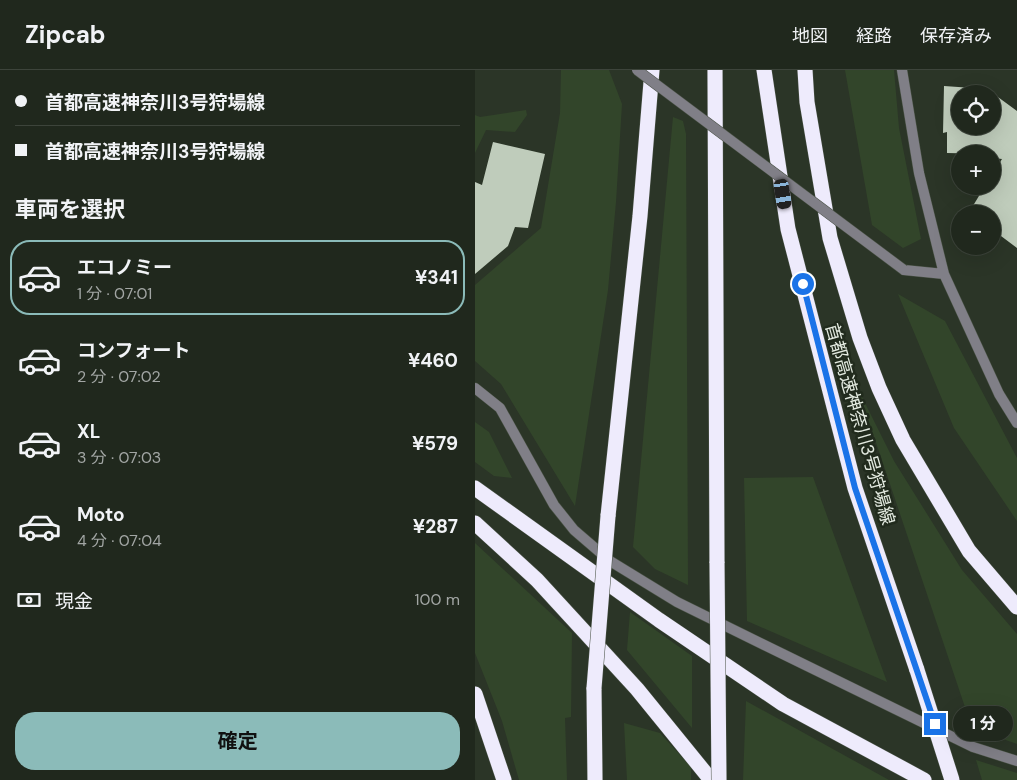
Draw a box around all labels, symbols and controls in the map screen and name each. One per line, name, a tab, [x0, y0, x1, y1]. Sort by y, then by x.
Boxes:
text: Zipcab	[25, 19, 106, 50]
text: 地図	[792, 24, 828, 48]
text: 経路	[856, 24, 892, 48]
text: 保存済み	[920, 24, 992, 48]
map controls	[951, 85, 1001, 255]
button: locate	[951, 85, 1001, 135]
text: 首都高速神奈川3号狩場線	[45, 90, 265, 115]
text: 首都高速神奈川3号狩場線	[45, 139, 265, 164]
button: +	[951, 145, 1001, 195]
car	[773, 178, 792, 210]
text: 車両を選択	[15, 195, 125, 224]
button: −	[951, 205, 1001, 255]
icon: car	[17, 255, 62, 300]
text: エコノミー	[77, 255, 172, 280]
text: ¥341	[415, 265, 458, 290]
route start	[792, 273, 814, 295]
text: 1 分 · 07:01	[77, 283, 152, 304]
street label: 首都高速神奈川3号狩場線	[820, 320, 900, 528]
icon: car	[17, 338, 62, 383]
text: コンフォート	[77, 338, 190, 363]
text: ¥460	[408, 348, 458, 373]
text: 2 分 · 07:02	[77, 366, 161, 387]
text: XL	[77, 419, 100, 444]
icon: car	[17, 421, 62, 466]
text: ¥579	[412, 431, 458, 456]
text: 3 分 · 07:03	[77, 447, 161, 468]
text: Moto	[77, 502, 125, 527]
icon: car	[17, 504, 62, 549]
text: ¥287	[413, 514, 458, 539]
text: 4 分 · 07:04	[77, 530, 162, 551]
icon: cash	[15, 586, 43, 614]
text: 現金	[55, 589, 93, 614]
text: 100 m	[415, 589, 460, 610]
callout: 1 分	[953, 706, 1013, 742]
button: 確定	[15, 712, 460, 770]
route end	[924, 713, 946, 735]
text: 1 分	[970, 713, 996, 734]

